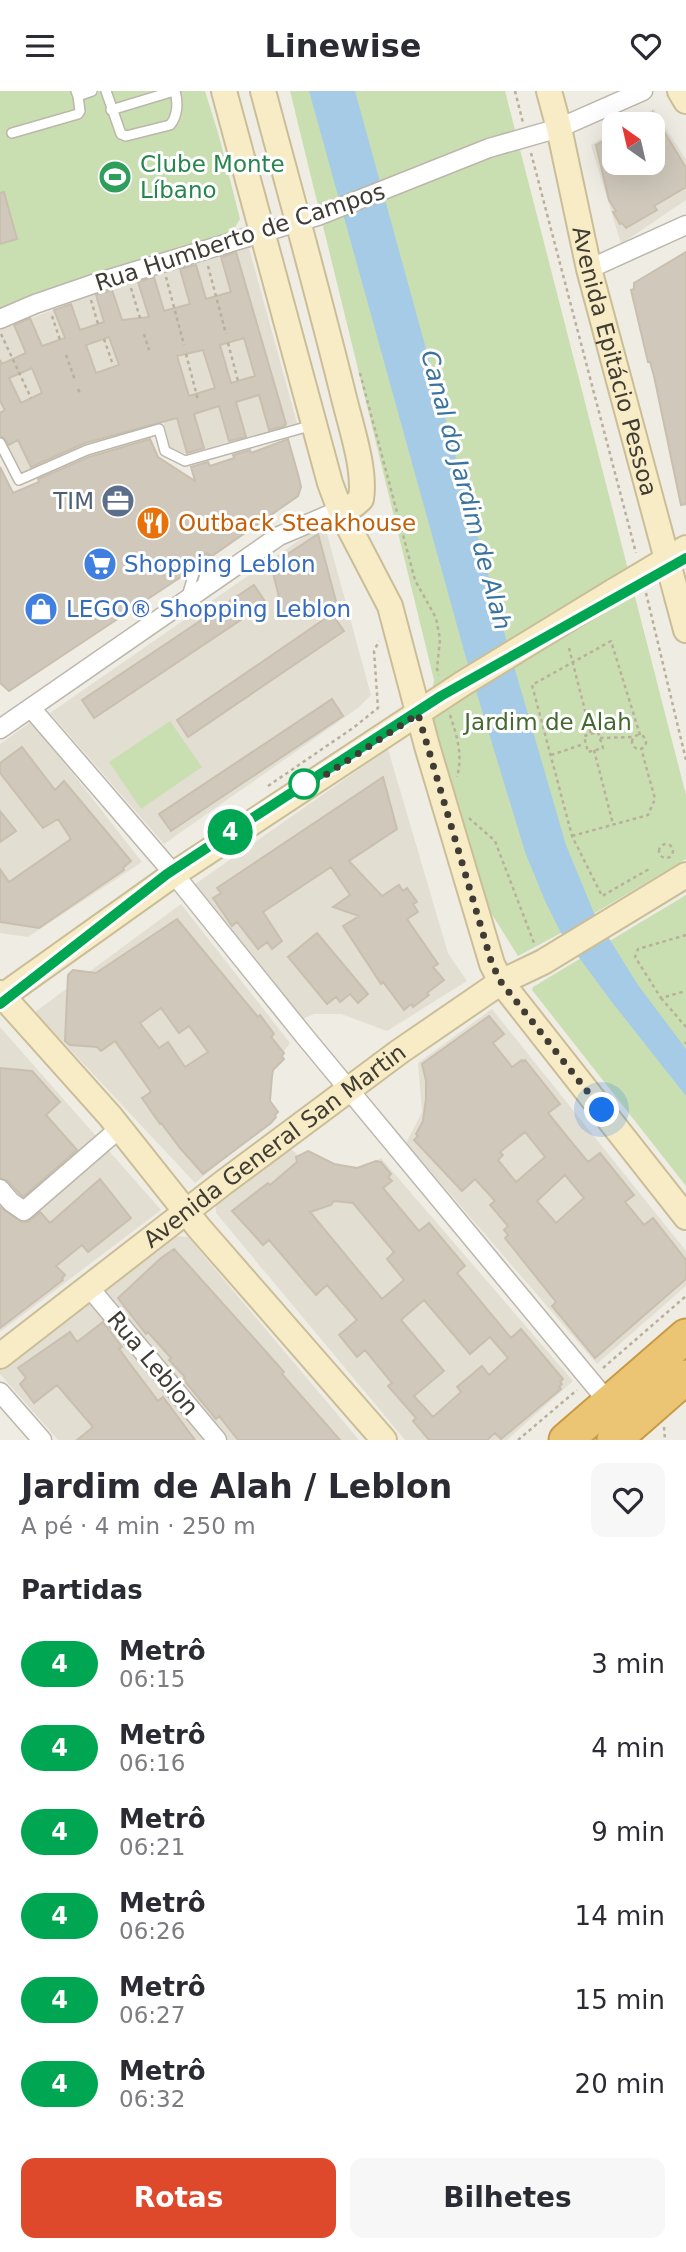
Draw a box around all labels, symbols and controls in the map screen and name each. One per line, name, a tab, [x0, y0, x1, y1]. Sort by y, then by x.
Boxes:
icon: menu	[21, 27, 59, 65]
text: Linewise	[264, 27, 422, 65]
icon: heart	[627, 27, 665, 65]
north arrow	[602, 112, 665, 175]
map controls	[602, 112, 665, 175]
place label: Clube Monte Líbano	[140, 151, 285, 203]
sports icon: Clube Monte Líbano	[96, 158, 134, 196]
street label: Rua Humberto de Campos	[92, 178, 388, 296]
street label: Avenida Epitácio Pessoa	[567, 224, 662, 499]
water label: Canal do Jardim de Alah	[415, 347, 517, 633]
office icon: TIM	[99, 482, 137, 520]
place label: TIM	[52, 488, 94, 514]
restaurant icon: Outback Steakhouse	[134, 504, 172, 542]
place label: Outback Steakhouse	[178, 510, 416, 536]
supermarket icon: Shopping Leblon	[81, 545, 119, 583]
place label: Shopping Leblon	[124, 551, 316, 577]
shop icon: LEGO® Shopping Leblon	[22, 590, 60, 628]
place label: LEGO® Shopping Leblon	[66, 596, 351, 622]
park label: Jardim de Alah	[462, 709, 632, 735]
unlabelled marker	[289, 769, 319, 799]
line badge: 4	[207, 809, 253, 855]
text: 4	[222, 818, 238, 846]
street label: Avenida General San Martin	[139, 1039, 411, 1253]
your location	[584, 1092, 619, 1127]
street label: Rua Leblon	[102, 1306, 204, 1420]
button: heart	[591, 1463, 665, 1537]
text: Jardim de Alah / Leblon	[21, 1467, 452, 1506]
text: A pé · 4 min · 250 m	[21, 1513, 256, 1539]
text: Partidas	[21, 1575, 143, 1605]
text: Metrô	[119, 1636, 206, 1666]
text: 3 min	[591, 1649, 665, 1679]
text: 4	[51, 1650, 68, 1678]
text: 06:15	[119, 1666, 185, 1692]
text: Metrô	[119, 1720, 206, 1750]
text: 4 min	[591, 1733, 665, 1763]
text: 4	[51, 1734, 68, 1762]
text: 06:16	[119, 1750, 185, 1776]
text: Metrô	[119, 1804, 206, 1834]
text: 9 min	[591, 1817, 665, 1847]
text: 4	[51, 1818, 68, 1846]
text: 06:21	[119, 1834, 185, 1860]
text: Metrô	[119, 1888, 206, 1918]
text: 14 min	[575, 1901, 665, 1931]
text: 4	[51, 1902, 68, 1930]
text: 06:26	[119, 1918, 185, 1944]
text: Metrô	[119, 1972, 206, 2002]
text: 15 min	[575, 1985, 665, 2015]
text: 4	[51, 1986, 68, 2014]
text: 06:27	[119, 2002, 185, 2028]
text: Metrô	[119, 2056, 206, 2086]
text: 20 min	[575, 2069, 665, 2099]
text: 4	[51, 2070, 68, 2098]
text: 06:32	[119, 2086, 185, 2112]
button: Rotas	[21, 2158, 336, 2238]
button: Bilhetes	[350, 2158, 665, 2238]

